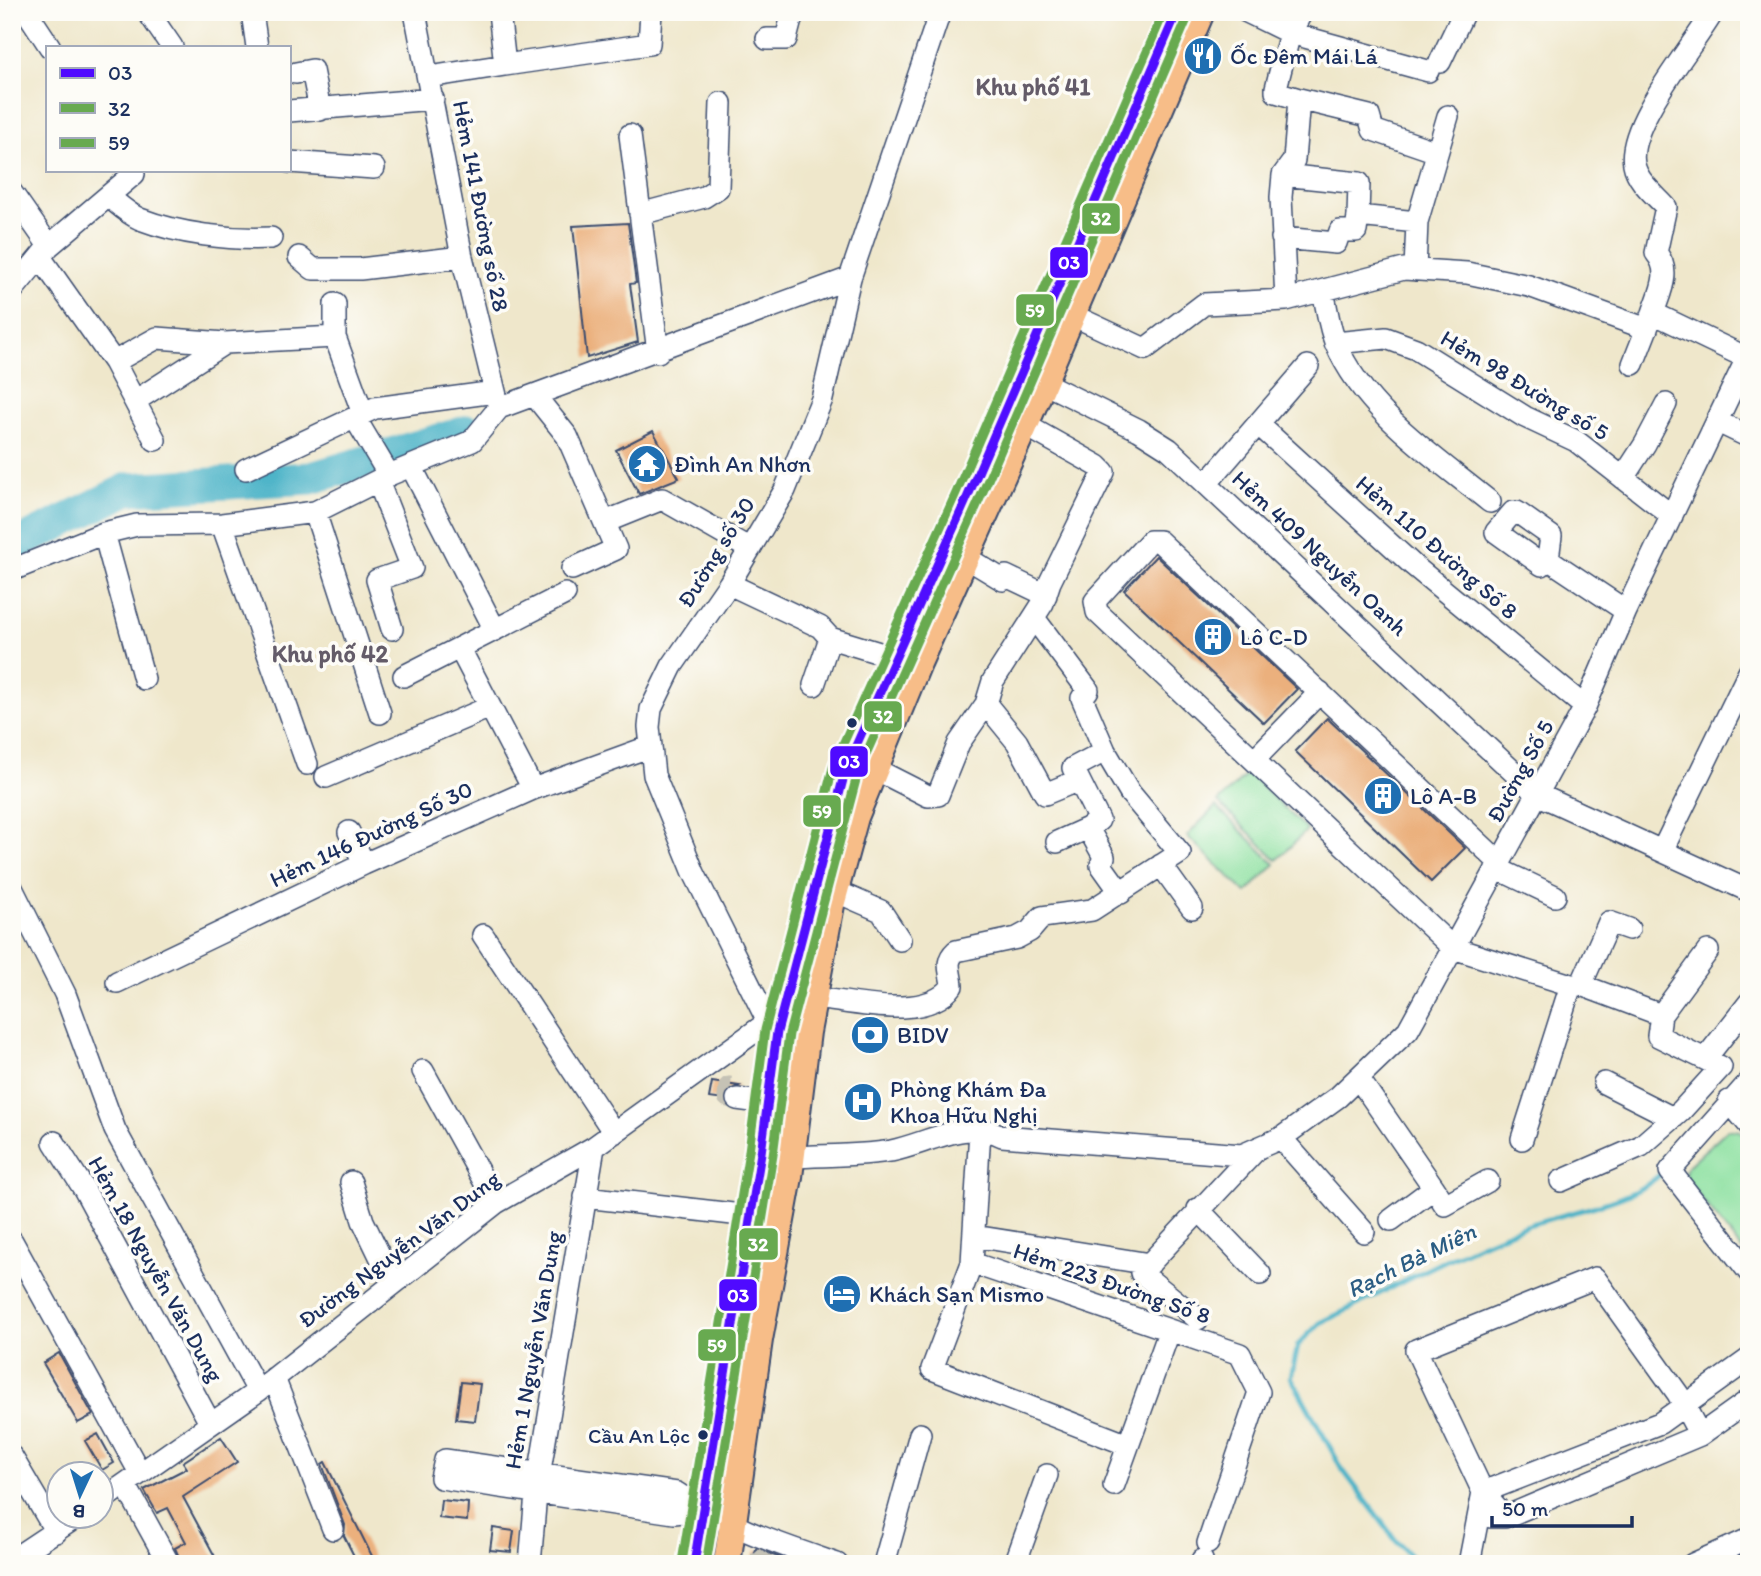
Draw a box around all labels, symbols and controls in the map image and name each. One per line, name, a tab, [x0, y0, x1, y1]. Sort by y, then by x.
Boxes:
restaurant icon: Ốc Đêm Mái Lá	[1182, 35, 1224, 77]
place label: Ốc Đêm Mái Lá	[1230, 42, 1378, 70]
legend	[46, 46, 290, 172]
text: 03	[108, 60, 132, 85]
district label: Khu phố 41	[976, 72, 1091, 102]
text: 32	[108, 96, 131, 121]
street label: Hẻm 141 Đường số 28	[447, 98, 515, 314]
text: 59	[108, 130, 130, 155]
line badge: 32	[1081, 202, 1121, 235]
text: 32	[1091, 207, 1111, 230]
line badge: 03	[1049, 246, 1089, 279]
text: 03	[1058, 251, 1080, 274]
line badge: 59	[1015, 293, 1055, 327]
text: 59	[1025, 299, 1045, 322]
street label: Hẻm 98 Đường số 5	[1436, 324, 1614, 446]
temple icon: Đình An Nhơn	[626, 443, 668, 485]
place label: Đình An Nhơn	[674, 450, 811, 478]
street label: Hẻm 409 Nguyễn Oanh	[1227, 464, 1413, 642]
street label: Hẻm 110 Đường Số 8	[1350, 469, 1524, 625]
street label: Đường số 30	[671, 492, 761, 612]
building icon: Lô C-D	[1192, 616, 1234, 658]
place label: Lô C-D	[1240, 623, 1308, 651]
district label: Khu phố 42	[272, 639, 388, 669]
line badge: 32	[863, 700, 903, 733]
text: 32	[873, 705, 893, 728]
street label: Đường Số 5	[1480, 715, 1560, 827]
unlabelled marker	[845, 716, 859, 730]
line badge: 03	[829, 745, 869, 778]
text: 03	[838, 750, 860, 773]
street label: Hẻm 146 Đường Số 30	[265, 775, 477, 893]
building icon: Lô A-B	[1362, 775, 1404, 817]
place label: Lô A-B	[1410, 782, 1477, 810]
line badge: 59	[802, 794, 842, 828]
text: 59	[812, 800, 832, 823]
bank icon: BIDV	[849, 1014, 891, 1056]
place label: BIDV	[897, 1021, 949, 1049]
place label: Phòng Khám Đa Khoa Hữu Nghị	[890, 1075, 1047, 1129]
hospital icon: Phòng Khám Đa Khoa Hữu Nghị	[842, 1081, 884, 1123]
street label: Hẻm 18 Nguyễn Văn Dung	[82, 1151, 230, 1387]
street label: Đường Nguyễn Văn Dung	[293, 1164, 505, 1334]
water label: Rạch Bà Miên	[1342, 1216, 1481, 1304]
line badge: 32	[738, 1227, 779, 1261]
street label: Hẻm 1 Nguyễn Văn Dung	[498, 1229, 568, 1471]
text: 32	[748, 1233, 768, 1256]
street label: Hẻm 223 Đường Số 8	[1010, 1236, 1214, 1330]
hotel icon: Khách Sạn Mismo	[821, 1273, 863, 1315]
line badge: 03	[718, 1278, 758, 1312]
place label: Khách Sạn Mismo	[869, 1280, 1044, 1308]
text: 03	[727, 1284, 749, 1307]
line badge: 59	[697, 1328, 737, 1362]
text: 59	[707, 1334, 727, 1357]
place label: Cầu An Lộc	[588, 1423, 690, 1448]
marker: Cầu An Lộc	[696, 1428, 710, 1442]
north arrow	[46, 1460, 116, 1530]
scale bar	[1492, 1485, 1632, 1529]
text: 50 m	[1502, 1496, 1549, 1521]
text: B	[72, 1500, 86, 1523]

